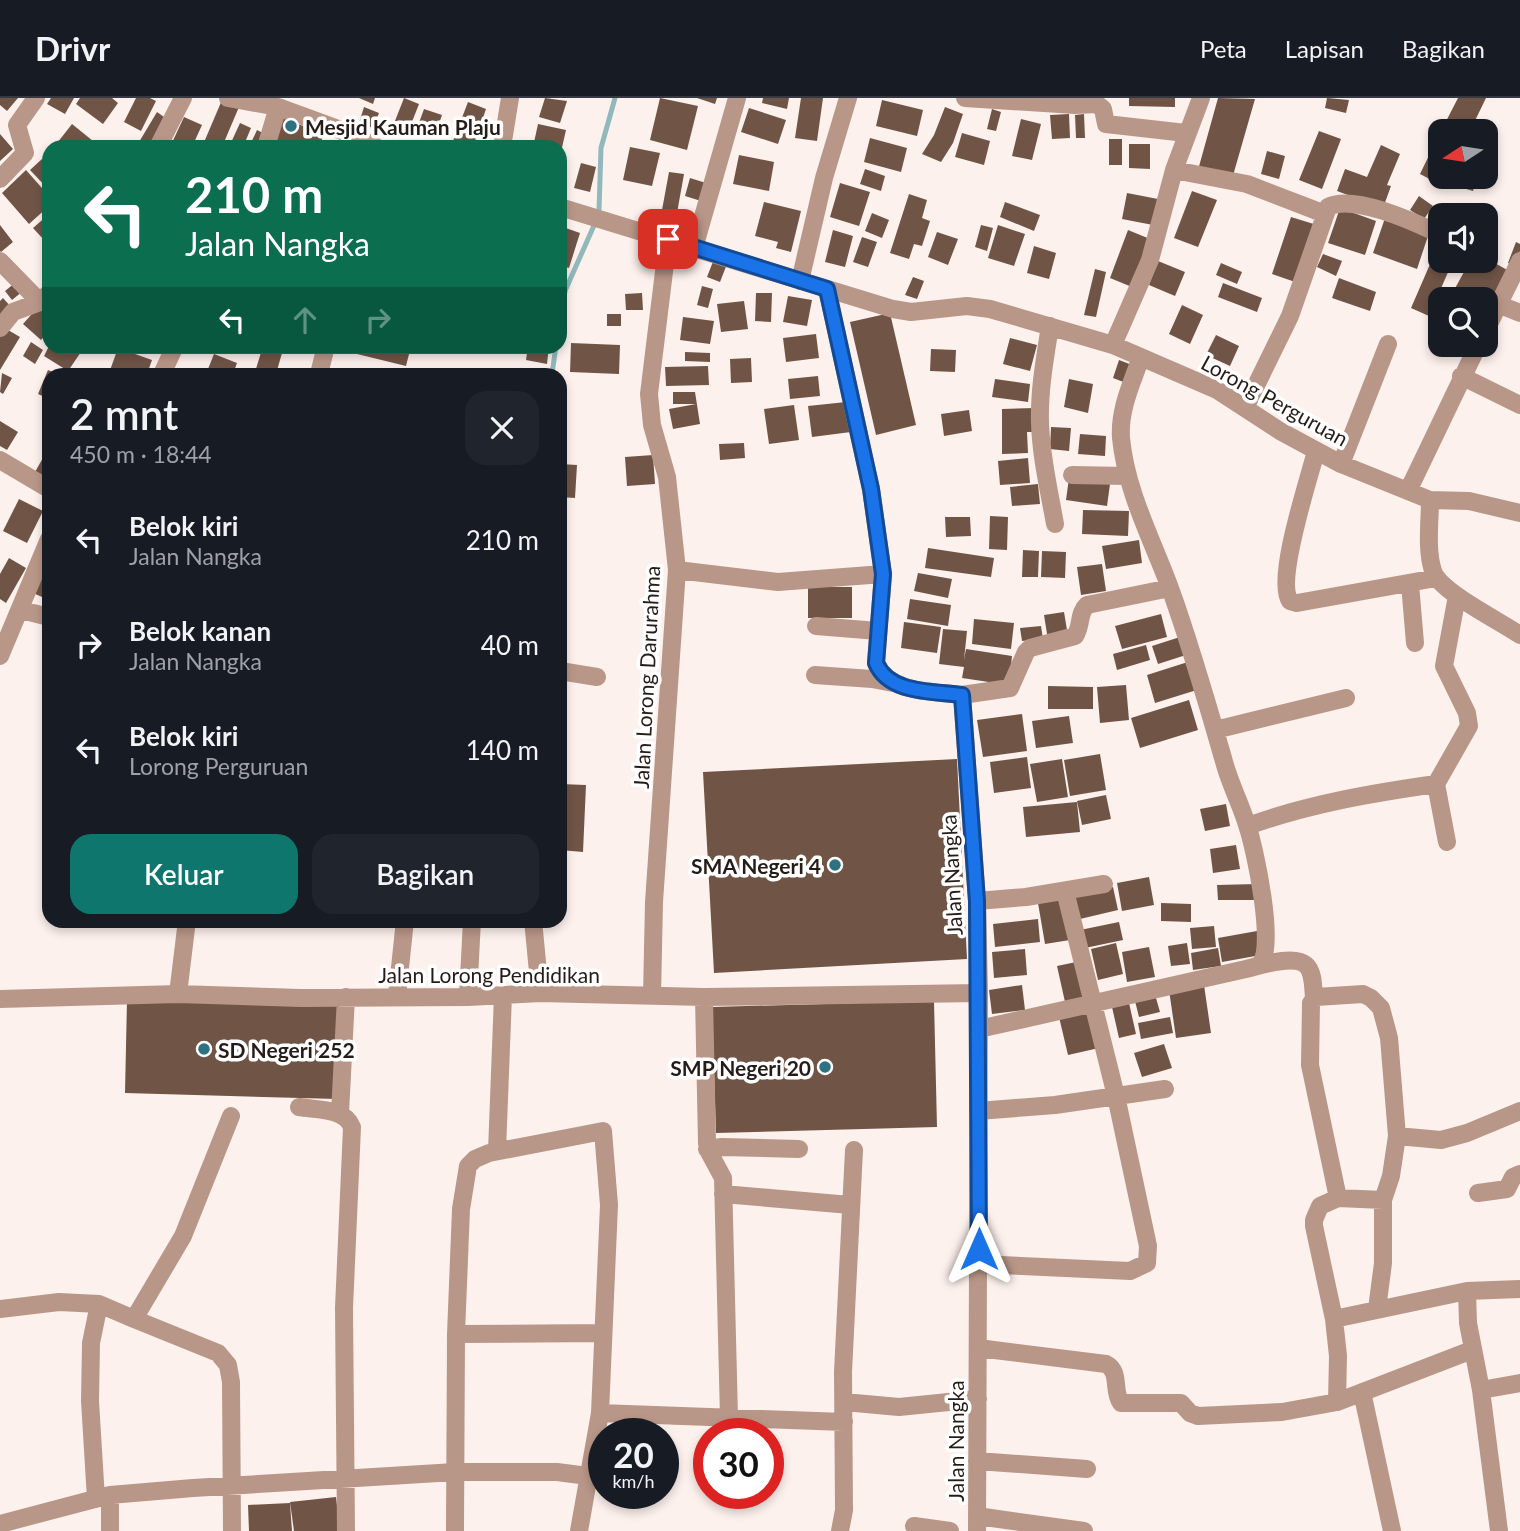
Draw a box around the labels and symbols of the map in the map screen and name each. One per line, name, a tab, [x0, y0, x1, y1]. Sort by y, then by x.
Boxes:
place label: Mesjid Kauman Plaju	[305, 114, 501, 139]
marker: Mesjid Kauman Plaju	[283, 118, 299, 134]
north arrow	[1428, 119, 1498, 189]
pin	[638, 209, 698, 269]
street label: Lorong Perguruan	[1197, 349, 1353, 451]
street label: Jalan Lorong Darurahma	[628, 565, 664, 789]
street label: Jalan Nangka	[935, 814, 967, 936]
place label: SMA Negeri 4	[691, 853, 821, 878]
marker: SMA Negeri 4	[827, 857, 843, 873]
street label: Jalan Lorong Pendidikan	[378, 962, 600, 987]
place label: SD Negeri 252	[218, 1037, 355, 1062]
marker: SD Negeri 252	[196, 1041, 212, 1057]
place label: SMP Negeri 20	[670, 1055, 811, 1080]
marker: SMP Negeri 20	[817, 1059, 833, 1075]
position arrow	[942, 1212, 1016, 1286]
street label: Jalan Nangka	[943, 1380, 968, 1502]
speed limit sign: 30	[693, 1418, 784, 1509]

